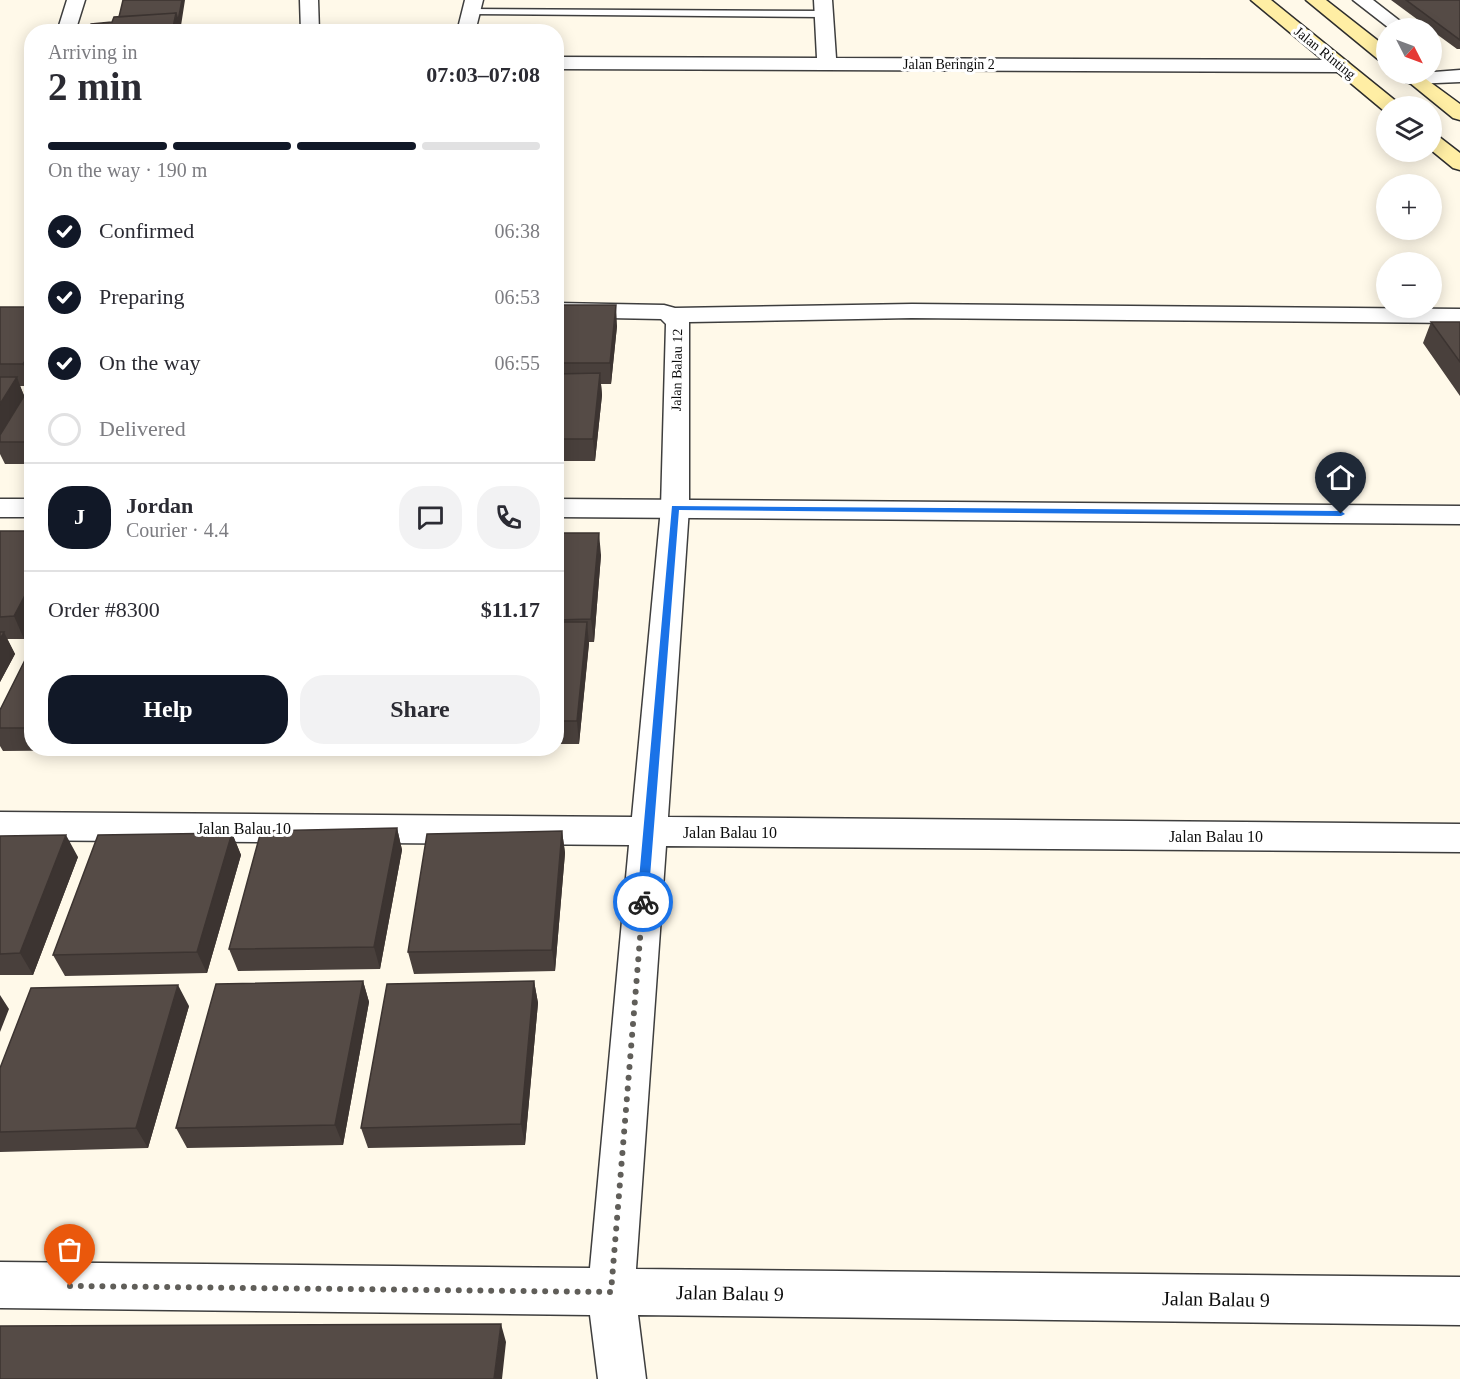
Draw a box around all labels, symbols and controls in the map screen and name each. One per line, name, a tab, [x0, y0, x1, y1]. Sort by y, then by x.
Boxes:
north arrow	[1376, 18, 1442, 84]
map controls	[1376, 18, 1442, 318]
street label: Jalan Rinting	[1291, 24, 1359, 82]
text: Arriving in	[48, 41, 137, 63]
street label: Jalan Beringin 2	[903, 57, 995, 72]
text: 07:03–07:08	[426, 62, 540, 87]
text: 2 min	[48, 65, 142, 108]
button: layers	[1376, 96, 1442, 162]
text: On the way · 190 m	[48, 159, 207, 181]
button: +	[1376, 174, 1442, 240]
icon: check	[48, 215, 81, 248]
text: Confirmed	[99, 218, 194, 243]
text: 06:38	[494, 220, 540, 242]
button: −	[1376, 252, 1442, 318]
icon: check	[48, 281, 81, 314]
text: Preparing	[99, 284, 185, 309]
text: 06:53	[494, 286, 540, 308]
street label: Jalan Balau 12	[669, 329, 685, 411]
icon: check	[48, 347, 81, 380]
text: On the way	[99, 350, 200, 375]
text: 06:55	[494, 352, 540, 374]
text: Delivered	[99, 416, 186, 441]
pin	[1315, 452, 1366, 514]
icon: home	[1324, 461, 1357, 494]
button: chat	[399, 486, 462, 549]
button: phone	[477, 486, 540, 549]
text: Jordan	[126, 493, 193, 518]
text: J	[74, 504, 85, 529]
text: Courier · 4.4	[126, 519, 229, 541]
text: Order #8300	[48, 597, 160, 622]
text: $11.17	[481, 597, 540, 622]
button: Help	[48, 675, 288, 744]
button: Share	[300, 675, 540, 744]
street label: Jalan Balau 10	[197, 820, 291, 837]
street label: Jalan Balau 10	[683, 824, 777, 841]
street label: Jalan Balau 10	[1169, 828, 1263, 845]
courier	[613, 872, 673, 932]
icon: bike	[627, 886, 660, 919]
pin	[44, 1224, 95, 1286]
icon: bag	[53, 1233, 86, 1266]
street label: Jalan Balau 9	[676, 1281, 784, 1305]
street label: Jalan Balau 9	[1162, 1287, 1270, 1311]

